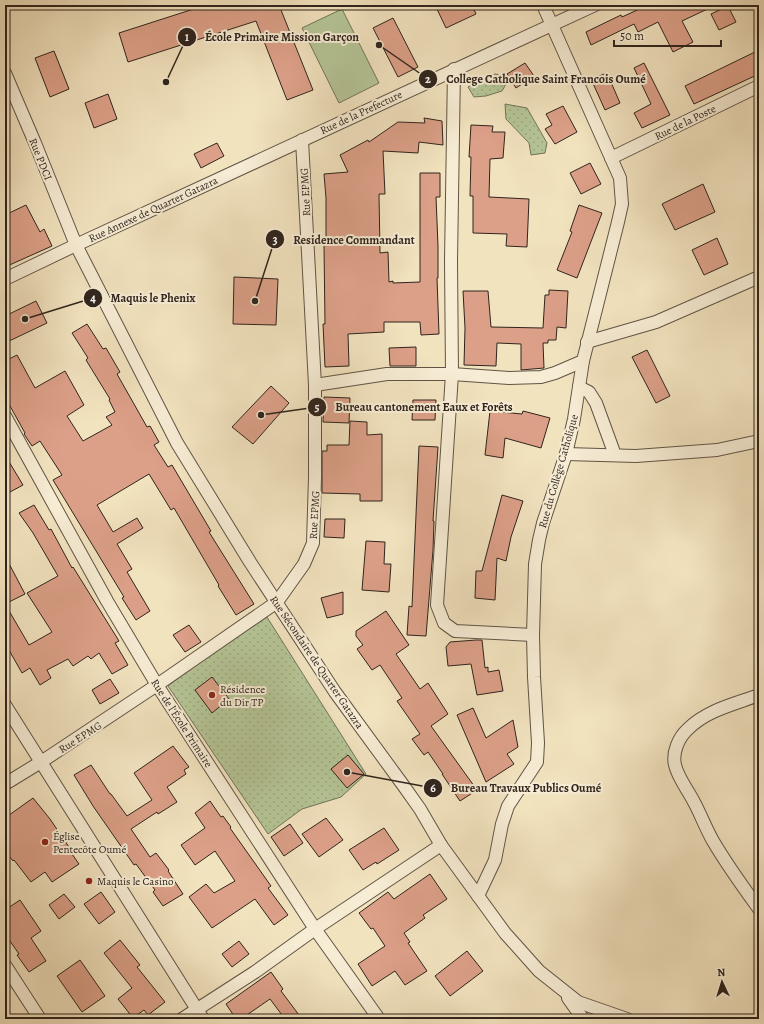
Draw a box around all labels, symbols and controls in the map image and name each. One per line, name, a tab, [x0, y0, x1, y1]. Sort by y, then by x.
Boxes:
scale bar	[614, 22, 721, 48]
callout: École Primaire Mission Garçon	[177, 25, 367, 49]
text: 50 m	[620, 28, 644, 44]
text: 1	[185, 29, 190, 45]
text: École Primaire Mission Garçon	[205, 29, 359, 45]
callout: College Catholique Saint Francois Oumé	[418, 67, 653, 91]
text: 2	[425, 71, 431, 87]
text: College Catholique Saint Francois Oumé	[446, 71, 646, 87]
street label: Rue de la Prefecture	[318, 87, 405, 138]
street label: Rue de la Poste	[652, 101, 718, 144]
street label: Rue PDCI	[25, 136, 56, 182]
street label: Rue EPMG	[297, 167, 314, 217]
street label: Rue Annexe de Quarter Gatazra	[86, 173, 221, 246]
callout: Residence Commandant	[265, 227, 422, 251]
text: 3	[272, 232, 278, 248]
text: Residence Commandant	[293, 232, 415, 248]
callout: Maquis le Phenix	[83, 286, 204, 310]
text: 4	[90, 290, 96, 306]
text: Maquis le Phenix	[111, 290, 196, 306]
callout: Bureau cantonement Eaux et Forêts	[307, 395, 521, 419]
text: 5	[314, 399, 320, 415]
text: Bureau cantonement Eaux et Forêts	[335, 399, 513, 415]
street label: Rue du Collège Catholique	[535, 412, 582, 530]
street label: Rue EPMG	[306, 490, 323, 540]
street label: Rue Sécondaire de Quarter Gatazra	[266, 593, 367, 733]
street label: Rue de l'École Primaire	[147, 676, 216, 770]
place label: Résidence du Dir TP	[220, 682, 265, 710]
marker: Résidence du Dir TP	[207, 690, 217, 700]
street label: Rue EPMG	[56, 718, 105, 757]
callout: Bureau Travaux Publics Oumé	[423, 776, 609, 800]
text: 6	[430, 780, 436, 796]
text: Bureau Travaux Publics Oumé	[451, 780, 602, 796]
place label: Église Pentecôte Oumé	[53, 829, 127, 857]
marker: Église Pentecôte Oumé	[40, 837, 50, 847]
place label: Maquis le Casino	[97, 874, 174, 889]
marker: Maquis le Casino	[84, 876, 94, 886]
north arrow	[702, 962, 742, 1002]
text: N	[717, 965, 726, 980]

